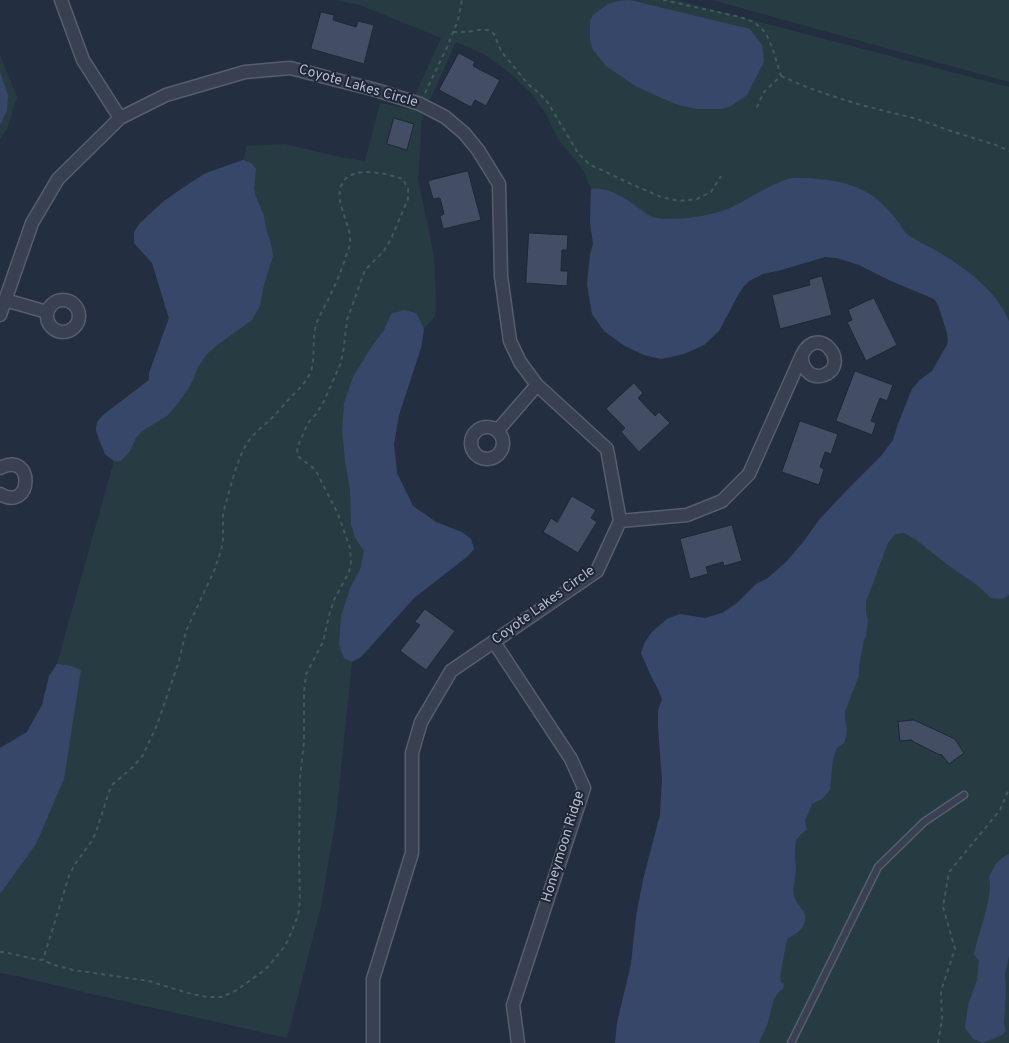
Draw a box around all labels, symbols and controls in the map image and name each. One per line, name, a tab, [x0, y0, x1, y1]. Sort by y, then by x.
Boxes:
street label: Coyote Lakes Circle	[296, 62, 420, 112]
street label: Coyote Lakes Circle	[489, 563, 599, 649]
street label: Honeymoon Ridge	[539, 789, 589, 905]

